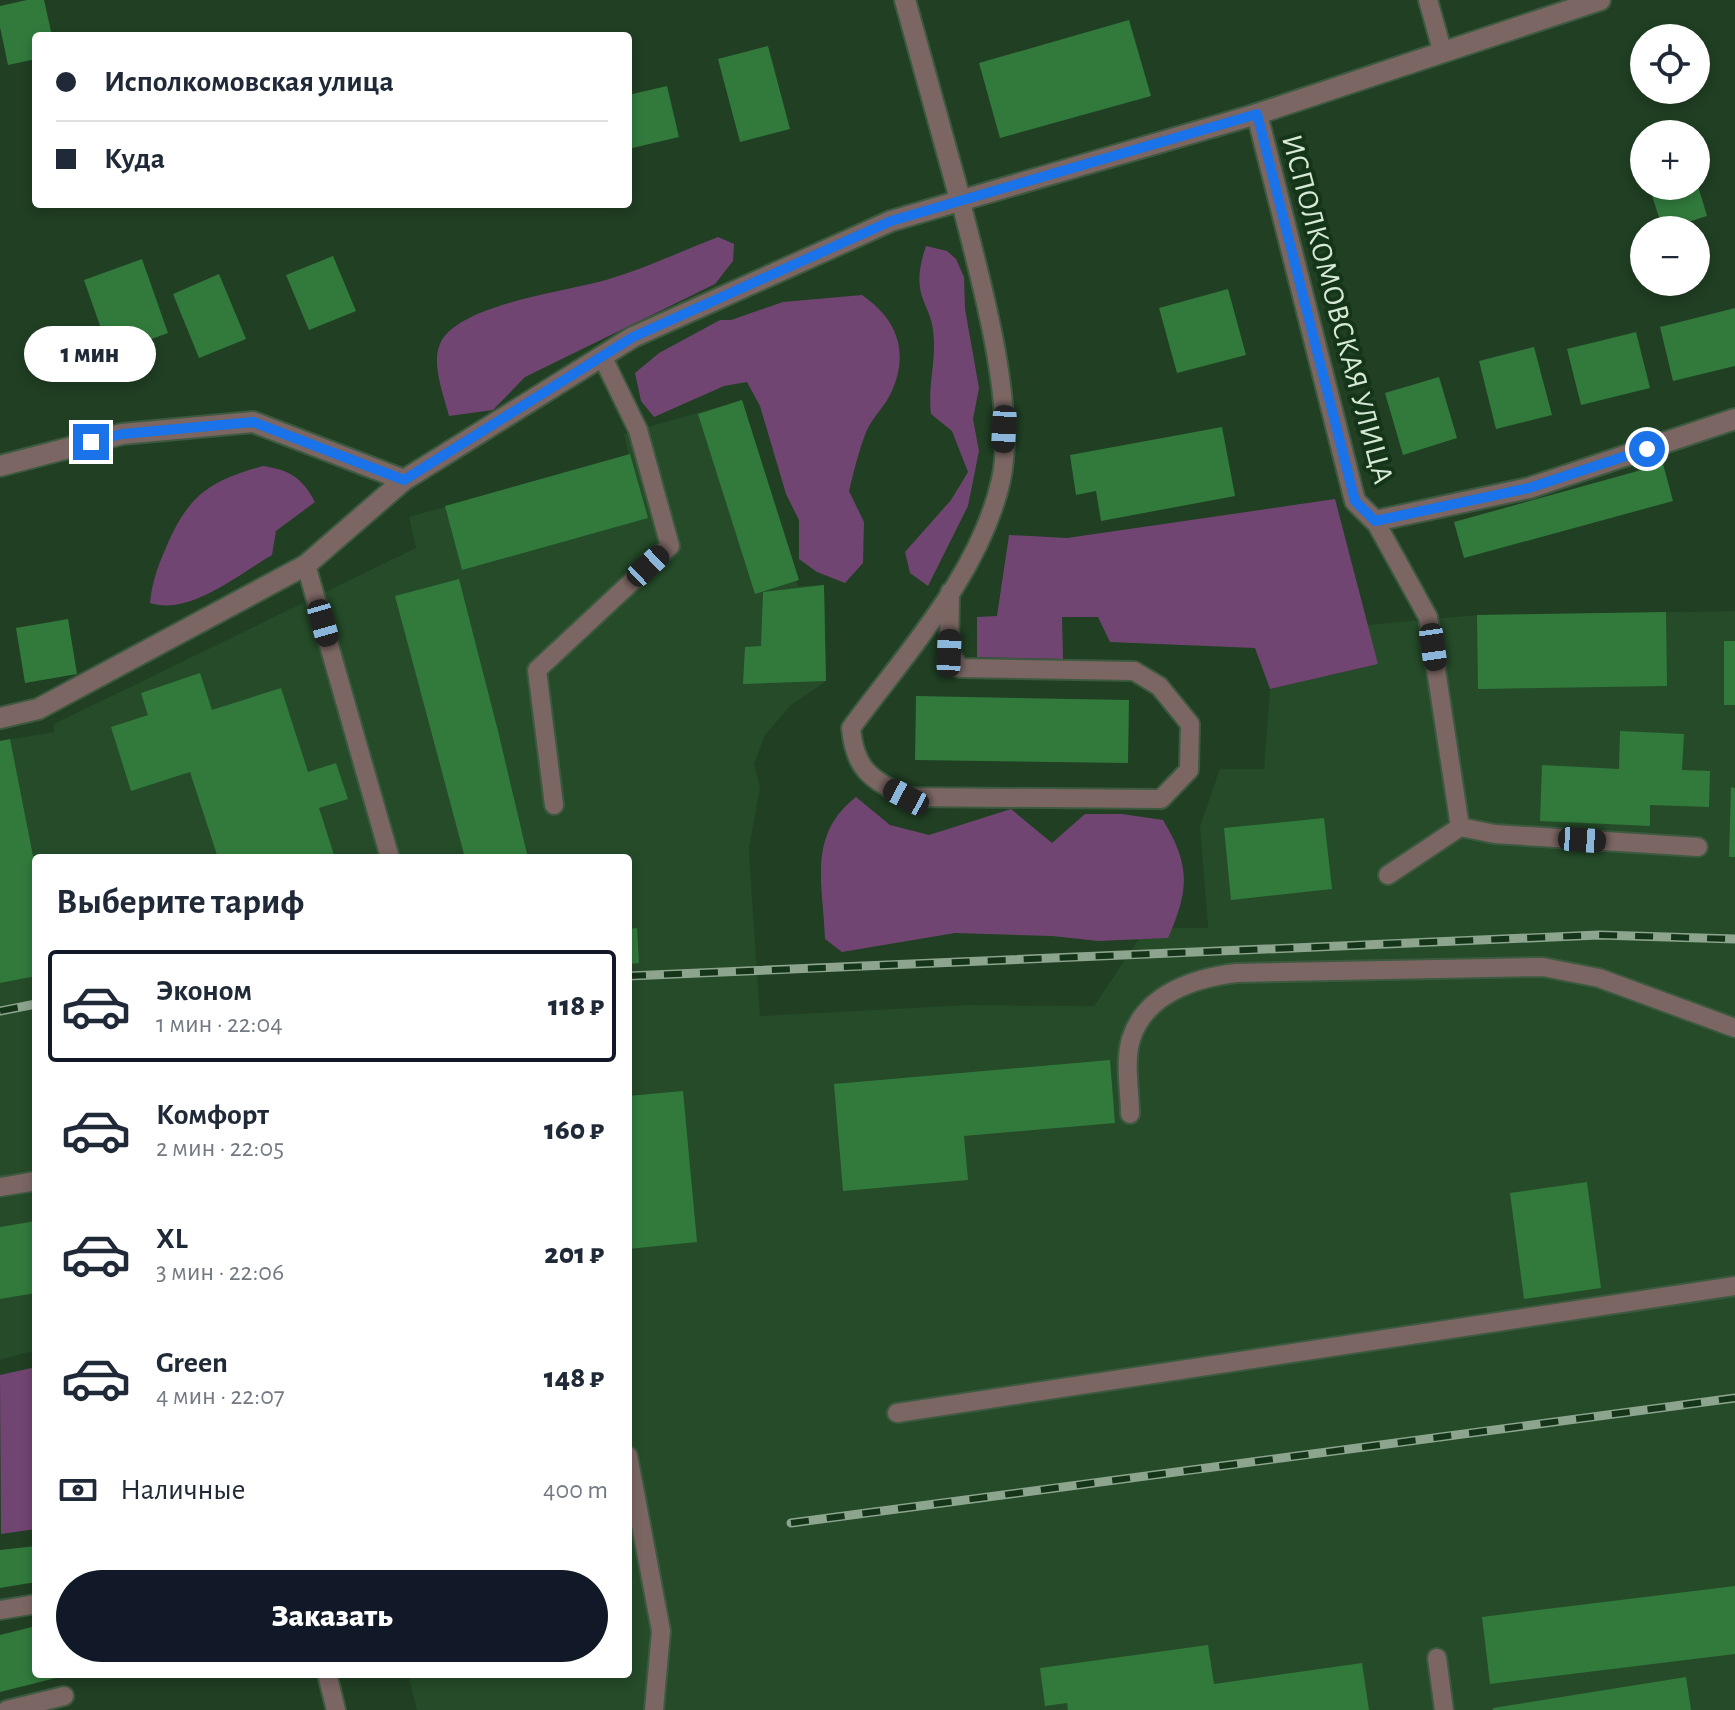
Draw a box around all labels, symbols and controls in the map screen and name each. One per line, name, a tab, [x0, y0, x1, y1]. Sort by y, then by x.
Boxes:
map controls	[1630, 24, 1710, 296]
button: locate	[1630, 24, 1710, 104]
text: Исполкомовская улица	[104, 67, 394, 97]
button: +	[1630, 120, 1710, 200]
street label: ИСПОЛКОМОВСКАЯ УЛИЦА	[1276, 131, 1398, 487]
text: Куда	[104, 144, 165, 174]
button: −	[1630, 216, 1710, 296]
callout: 1 мин	[25, 326, 157, 382]
text: 1 мин	[61, 341, 119, 367]
car	[991, 404, 1017, 454]
route end	[73, 424, 109, 460]
route start	[1629, 431, 1665, 467]
car	[622, 541, 674, 591]
car	[305, 597, 341, 649]
car	[1418, 622, 1448, 672]
car	[936, 629, 962, 677]
car	[879, 775, 933, 819]
car	[1557, 826, 1607, 854]
text: Выберите тариф	[56, 884, 304, 920]
icon: car	[60, 970, 132, 1042]
text: Эконом	[156, 976, 252, 1006]
text: 118 ₽	[548, 991, 604, 1021]
text: 1 мин · 22:04	[156, 1011, 283, 1037]
icon: car	[60, 1094, 132, 1166]
text: Комфорт	[156, 1100, 269, 1130]
text: 160 ₽	[544, 1115, 604, 1145]
text: 2 мин · 22:05	[156, 1135, 284, 1161]
icon: car	[60, 1218, 132, 1290]
text: XL	[156, 1224, 188, 1254]
text: 201 ₽	[544, 1239, 604, 1269]
text: 3 мин · 22:06	[156, 1259, 284, 1285]
icon: car	[60, 1342, 132, 1414]
text: Green	[156, 1348, 228, 1378]
text: 148 ₽	[544, 1363, 604, 1393]
text: 4 мин · 22:07	[156, 1383, 285, 1409]
icon: cash	[56, 1468, 100, 1512]
text: Наличные	[120, 1475, 246, 1505]
text: 400 m	[543, 1477, 608, 1503]
button: Заказать	[56, 1570, 608, 1662]

